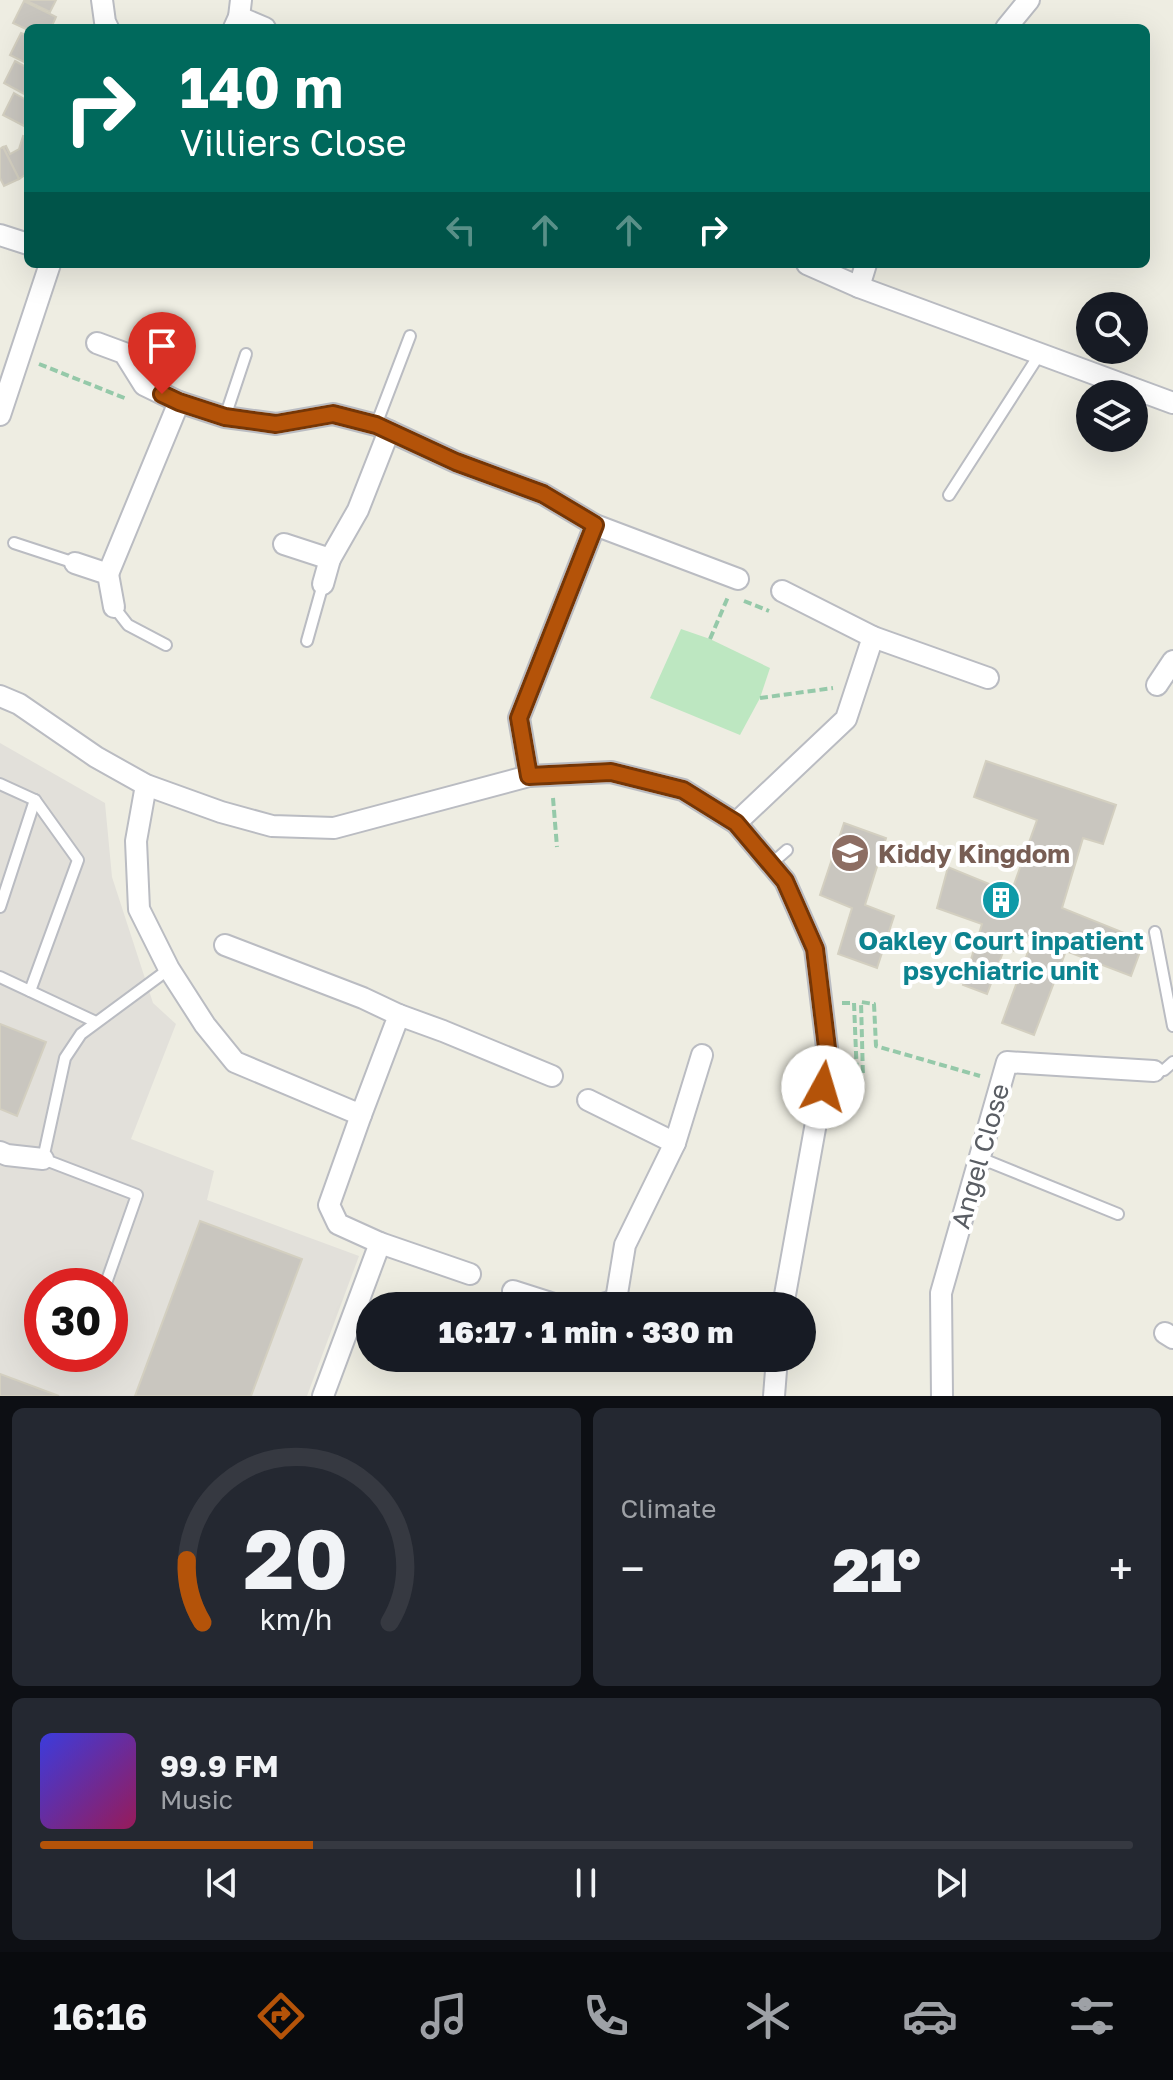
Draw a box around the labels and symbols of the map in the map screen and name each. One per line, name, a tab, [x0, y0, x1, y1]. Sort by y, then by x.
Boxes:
pin	[128, 312, 196, 394]
school or university icon: Kiddy Kingdom	[829, 832, 871, 874]
place label: Kiddy Kingdom	[878, 838, 1070, 869]
building icon: Oakley Court inpatient psychiatric unit	[980, 879, 1022, 921]
place label: Oakley Court inpatient psychiatric unit	[858, 925, 1144, 986]
position arrow	[781, 1045, 865, 1129]
street label: Angel Close	[944, 1080, 1016, 1232]
speed limit sign: 30	[24, 1268, 128, 1372]

